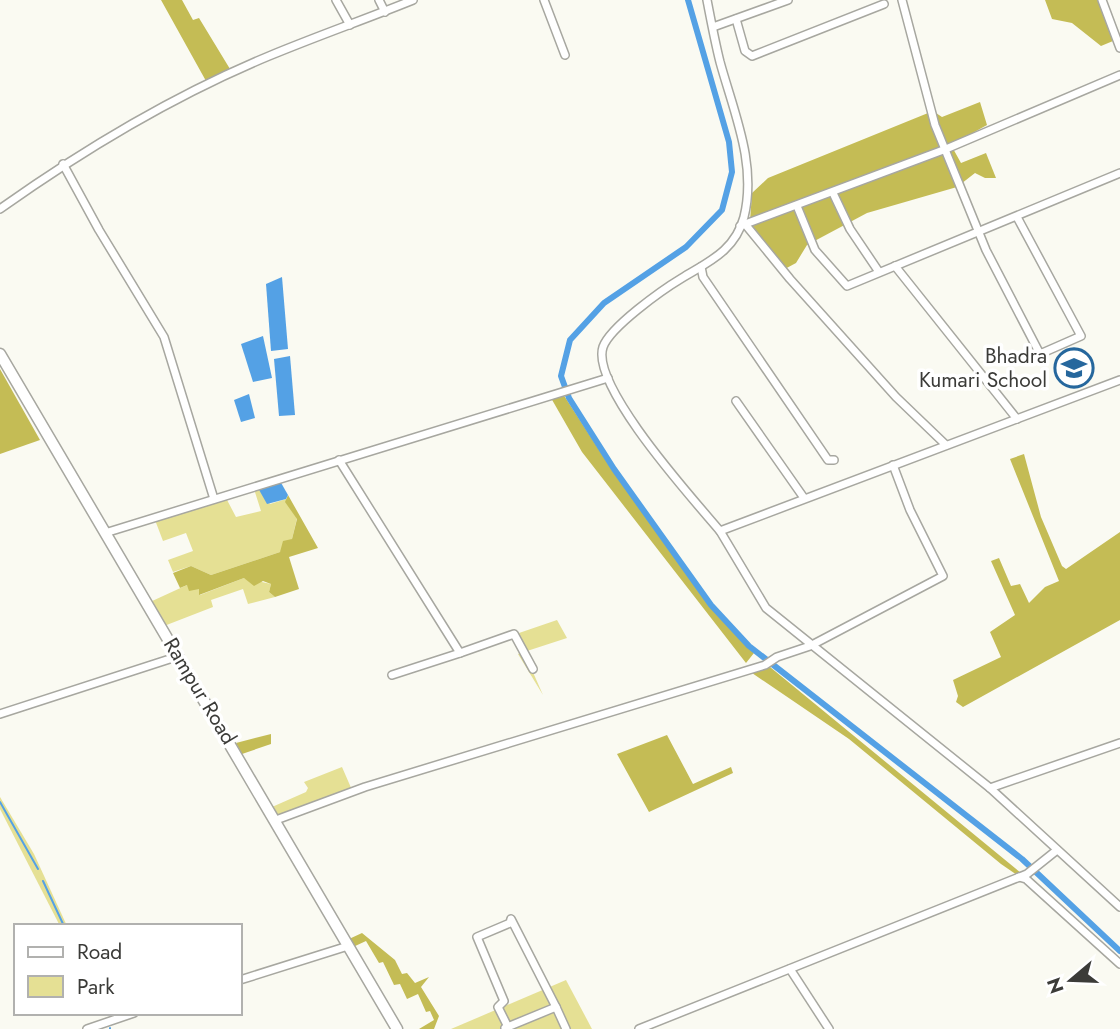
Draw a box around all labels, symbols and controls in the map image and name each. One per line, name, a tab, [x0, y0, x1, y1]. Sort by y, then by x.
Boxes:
place label: Bhadra Kumari School	[919, 341, 1047, 395]
school or university icon: Bhadra Kumari School	[1053, 347, 1095, 389]
street label: Rampur Road	[156, 632, 244, 750]
legend	[14, 924, 242, 1015]
text: Road	[77, 937, 122, 967]
north arrow	[1036, 945, 1106, 1015]
text: Park	[77, 972, 115, 1002]
text: N	[1040, 974, 1071, 997]

